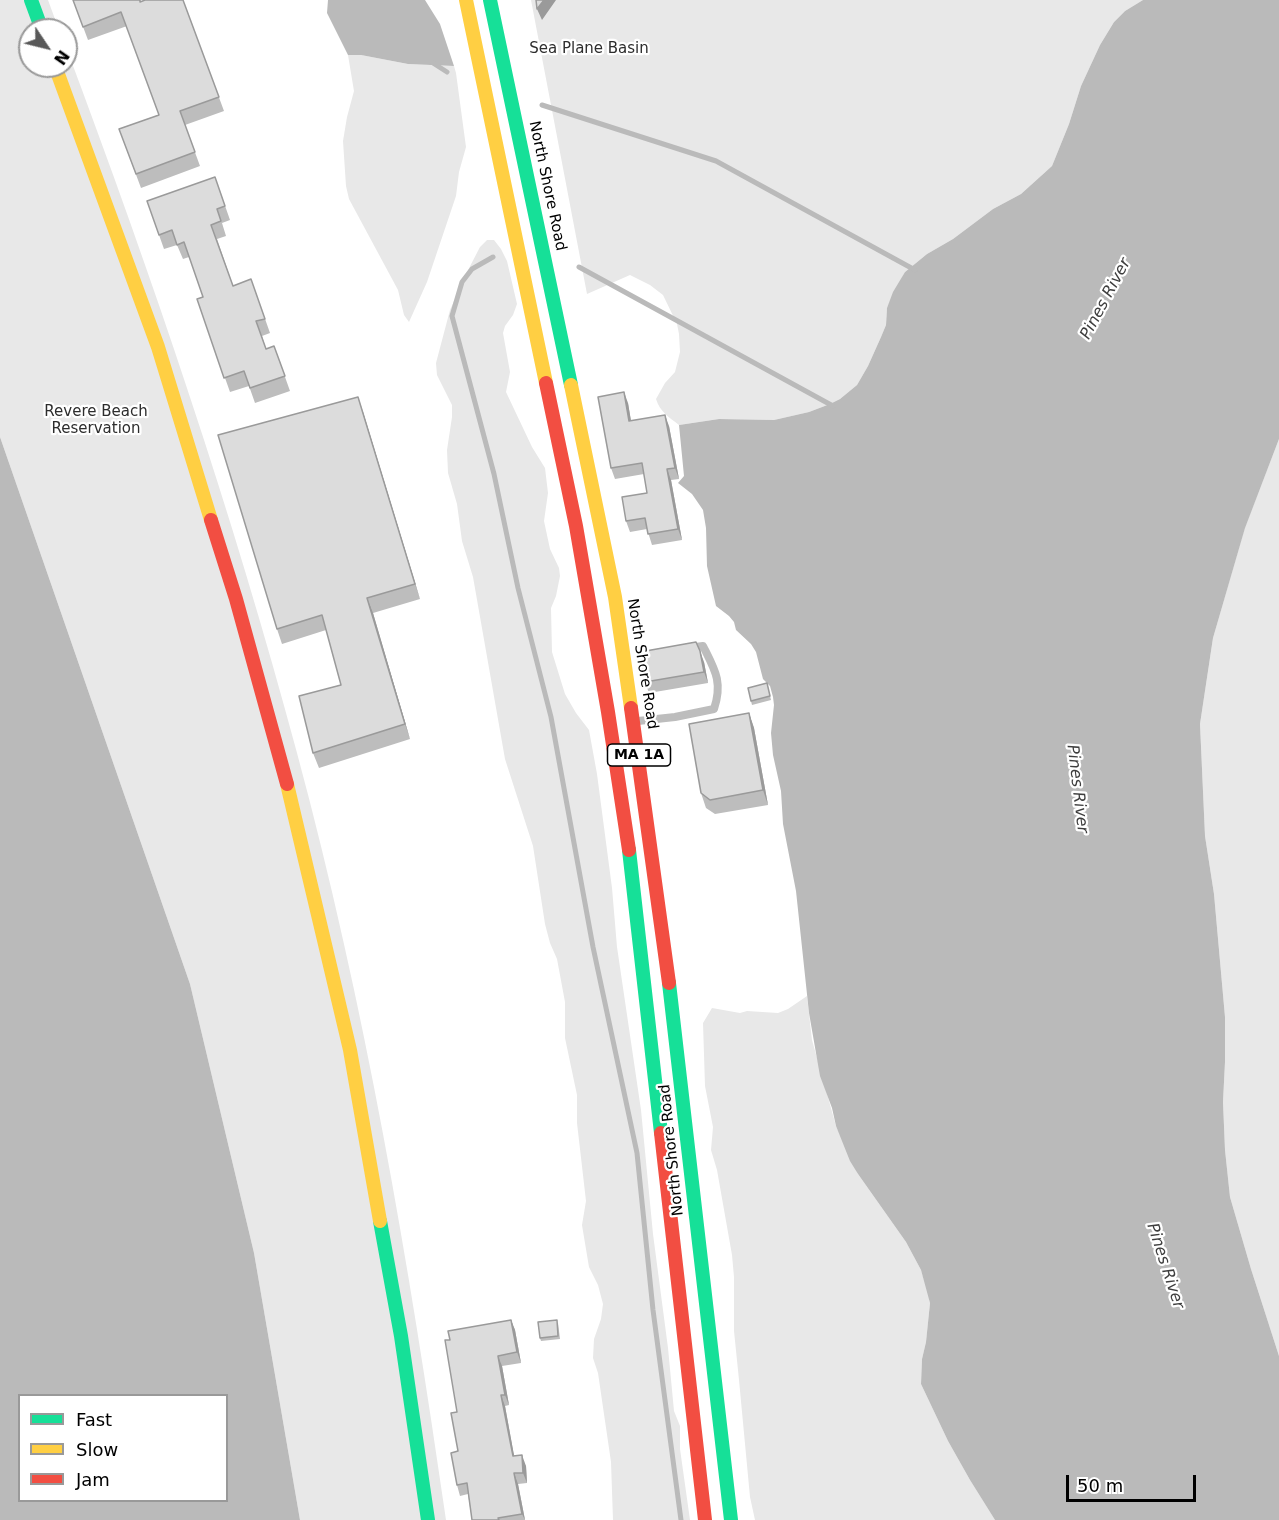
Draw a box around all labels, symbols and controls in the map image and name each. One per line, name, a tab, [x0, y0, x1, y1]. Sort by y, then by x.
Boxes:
north arrow	[18, 18, 78, 78]
park label: Sea Plane Basin	[529, 40, 649, 58]
text: N	[50, 47, 73, 68]
street label: North Shore Road	[524, 119, 570, 253]
water label: Pines River	[1077, 255, 1135, 343]
park label: Revere Beach Reservation	[44, 403, 148, 438]
street label: North Shore Road	[623, 597, 661, 731]
road number: MA 1A	[608, 744, 670, 766]
water label: Pines River	[1062, 744, 1092, 834]
street label: North Shore Road	[656, 1083, 688, 1217]
water label: Pines River	[1142, 1221, 1188, 1311]
legend	[18, 1394, 228, 1502]
text: Fast	[76, 1409, 112, 1430]
text: Slow	[76, 1439, 118, 1460]
scale bar	[1069, 1463, 1200, 1501]
text: Jam	[76, 1469, 110, 1490]
text: 50 m	[1077, 1475, 1123, 1496]

